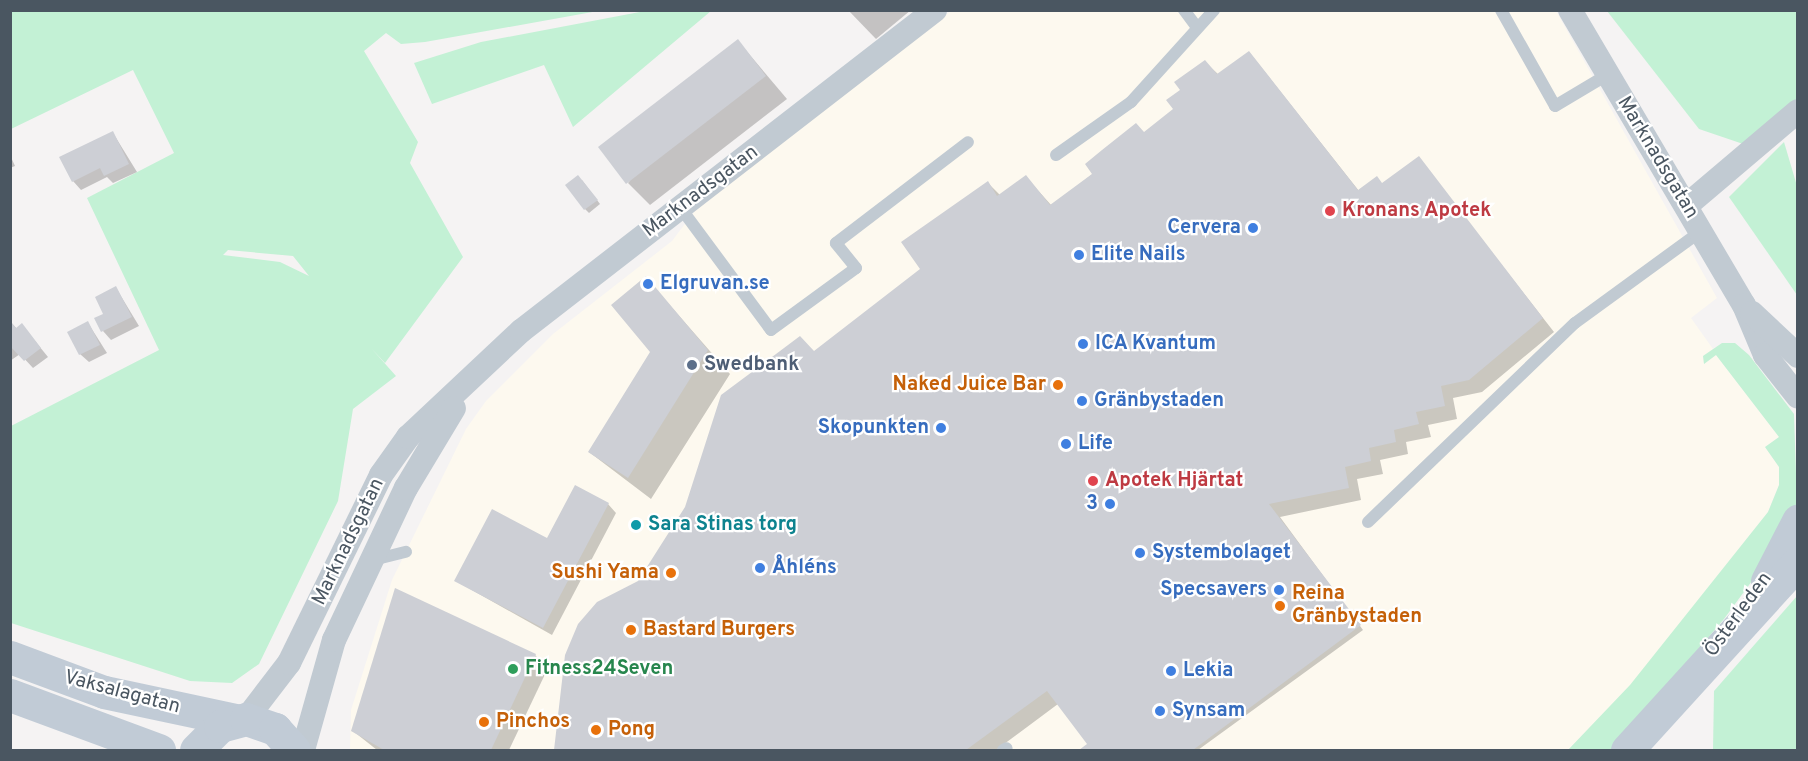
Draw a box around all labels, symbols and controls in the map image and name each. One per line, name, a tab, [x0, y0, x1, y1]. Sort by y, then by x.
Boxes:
street label: Marknadsgatan	[1611, 93, 1703, 223]
street label: Marknadsgatan	[639, 141, 763, 243]
place label: Kronans Apotek	[1342, 199, 1492, 223]
marker: Kronans Apotek	[1323, 204, 1337, 218]
place label: Cervera	[1167, 216, 1241, 240]
marker: Cervera	[1246, 221, 1260, 235]
place label: Elite Nails	[1091, 243, 1186, 267]
marker: Elite Nails	[1072, 248, 1086, 262]
place label: Elgruvan.se	[660, 272, 770, 296]
marker: Elgruvan.se	[641, 277, 655, 291]
place label: ICA Kvantum	[1095, 332, 1217, 356]
marker: ICA Kvantum	[1076, 337, 1090, 351]
place label: Swedbank	[704, 353, 799, 377]
marker: Swedbank	[685, 358, 699, 372]
place label: Naked Juice Bar	[893, 373, 1046, 397]
marker: Naked Juice Bar	[1051, 378, 1065, 392]
place label: Gränbystaden	[1094, 389, 1224, 413]
marker: Gränbystaden	[1075, 394, 1089, 408]
place label: Skopunkten	[818, 416, 929, 440]
marker: Skopunkten	[934, 421, 948, 435]
place label: Life	[1078, 432, 1113, 456]
marker: Life	[1059, 437, 1073, 451]
place label: Apotek Hjärtat	[1105, 469, 1243, 493]
marker: Apotek Hjärtat	[1086, 474, 1100, 488]
street label: Marknadsgatan	[308, 475, 390, 609]
place label: 3	[1086, 492, 1098, 516]
marker: 3	[1103, 497, 1117, 511]
place label: Sara Stinas torg	[648, 513, 797, 537]
marker: Sara Stinas torg	[629, 518, 643, 532]
place label: Systembolaget	[1152, 541, 1291, 565]
marker: Systembolaget	[1133, 546, 1147, 560]
place label: Åhléns	[772, 556, 837, 580]
place label: Sushi Yama	[550, 561, 659, 585]
marker: Åhléns	[753, 561, 767, 575]
marker: Sushi Yama	[664, 566, 678, 580]
street label: Österleden	[1700, 568, 1778, 662]
place label: Specsavers	[1160, 578, 1267, 602]
place label: Reina Gränbystaden	[1292, 582, 1422, 629]
marker: Specsavers	[1272, 583, 1286, 597]
marker: Reina Gränbystaden	[1273, 599, 1287, 613]
place label: Bastard Burgers	[643, 618, 795, 642]
marker: Bastard Burgers	[624, 623, 638, 637]
place label: Fitness24Seven	[525, 657, 673, 681]
place label: Lekia	[1183, 659, 1233, 683]
marker: Fitness24Seven	[506, 662, 520, 676]
marker: Lekia	[1164, 664, 1178, 678]
street label: Vaksalagatan	[61, 666, 183, 720]
place label: Synsam	[1172, 699, 1245, 723]
marker: Synsam	[1153, 704, 1167, 718]
place label: Pinchos	[496, 710, 570, 734]
marker: Pinchos	[477, 715, 491, 729]
place label: Pong	[608, 718, 655, 742]
marker: Pong	[589, 723, 603, 737]

